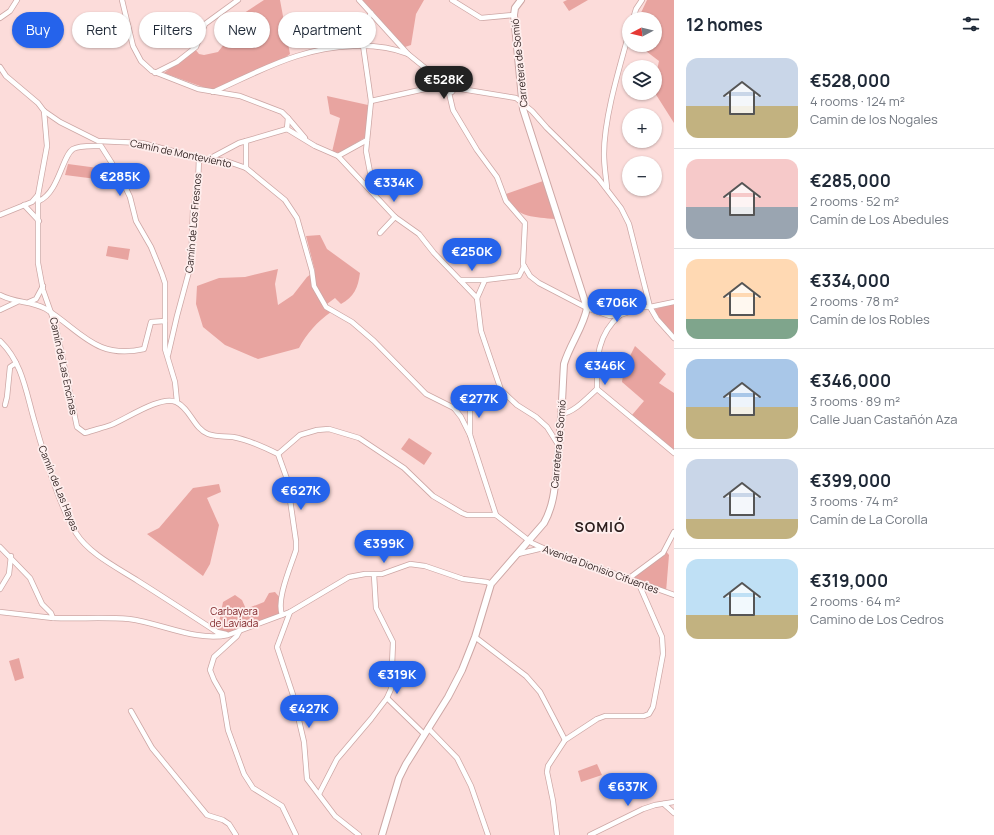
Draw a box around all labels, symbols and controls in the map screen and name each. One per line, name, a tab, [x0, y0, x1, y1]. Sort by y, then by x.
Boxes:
chip: Buy	[12, 12, 64, 48]
chip: Rent	[72, 12, 131, 48]
chip: Filters	[139, 12, 206, 48]
chip: New	[214, 12, 270, 48]
chip: Apartment	[278, 12, 376, 48]
north arrow	[622, 12, 662, 52]
map controls	[622, 12, 662, 196]
text: 12 homes	[686, 13, 763, 36]
icon: filters	[960, 13, 982, 35]
street label: Carretera de Somió	[507, 18, 531, 108]
button: layers	[622, 60, 662, 100]
pin: €528K	[416, 66, 472, 100]
text: €528,000	[810, 69, 890, 92]
text: €528K	[424, 70, 464, 88]
icon: home	[718, 74, 766, 122]
text: 4 rooms · 124 m²	[810, 92, 905, 110]
button: +	[622, 108, 662, 148]
text: Camin de los Nogales	[810, 110, 938, 128]
street label: Camín de Monteviento	[129, 135, 233, 171]
button: −	[622, 156, 662, 196]
pin: €285K	[92, 163, 148, 197]
text: €285K	[100, 167, 140, 185]
pin: €334K	[366, 169, 422, 203]
text: €285,000	[810, 169, 891, 192]
street label: Camín de Los Fresnos	[182, 173, 204, 273]
text: €334K	[374, 173, 414, 191]
icon: home	[718, 175, 766, 223]
text: 2 rooms · 52 m²	[810, 192, 899, 210]
text: Camín de Los Abedules	[810, 210, 949, 228]
pin: €250K	[444, 238, 500, 272]
text: €250K	[451, 242, 493, 260]
text: €334,000	[810, 269, 890, 292]
icon: home	[718, 275, 766, 323]
pin: €706K	[589, 289, 645, 323]
text: 2 rooms · 78 m²	[810, 292, 899, 310]
text: €706K	[597, 293, 637, 311]
text: Camín de los Robles	[810, 310, 930, 328]
street label: Camín de Las Encinas	[47, 316, 81, 416]
pin: €346K	[577, 352, 633, 386]
text: €346K	[585, 356, 625, 374]
text: €346,000	[810, 369, 891, 392]
icon: home	[718, 375, 766, 423]
pin: €277K	[451, 385, 507, 419]
text: €277K	[460, 389, 498, 407]
text: 3 rooms · 89 m²	[810, 392, 900, 410]
street label: Carretera de Somió	[547, 399, 569, 489]
text: Calle Juan Castañón Aza	[810, 410, 958, 428]
street label: Camín de Las Hayas	[35, 443, 83, 533]
text: €399,000	[810, 469, 891, 492]
icon: home	[718, 475, 766, 523]
pin: €627K	[273, 477, 329, 511]
text: €627K	[281, 481, 321, 499]
text: 3 rooms · 74 m²	[810, 492, 898, 510]
text: Camín de La Corolla	[810, 510, 928, 528]
district label: SOMIÓ	[574, 517, 626, 536]
pin: €399K	[356, 530, 412, 564]
text: €399K	[363, 534, 405, 552]
street label: Avenida Dionisio Cifuentes	[541, 541, 661, 597]
text: €319,000	[810, 569, 888, 592]
icon: home	[718, 575, 766, 623]
text: 2 rooms · 64 m²	[810, 592, 901, 610]
park label: Carbayera de Laviada	[210, 604, 258, 630]
text: Camino de Los Cedros	[810, 610, 944, 628]
pin: €319K	[369, 661, 425, 695]
text: €319K	[378, 665, 416, 683]
pin: €427K	[281, 695, 337, 729]
text: €427K	[289, 699, 329, 717]
pin: €637K	[600, 773, 656, 807]
text: €637K	[608, 777, 648, 795]

